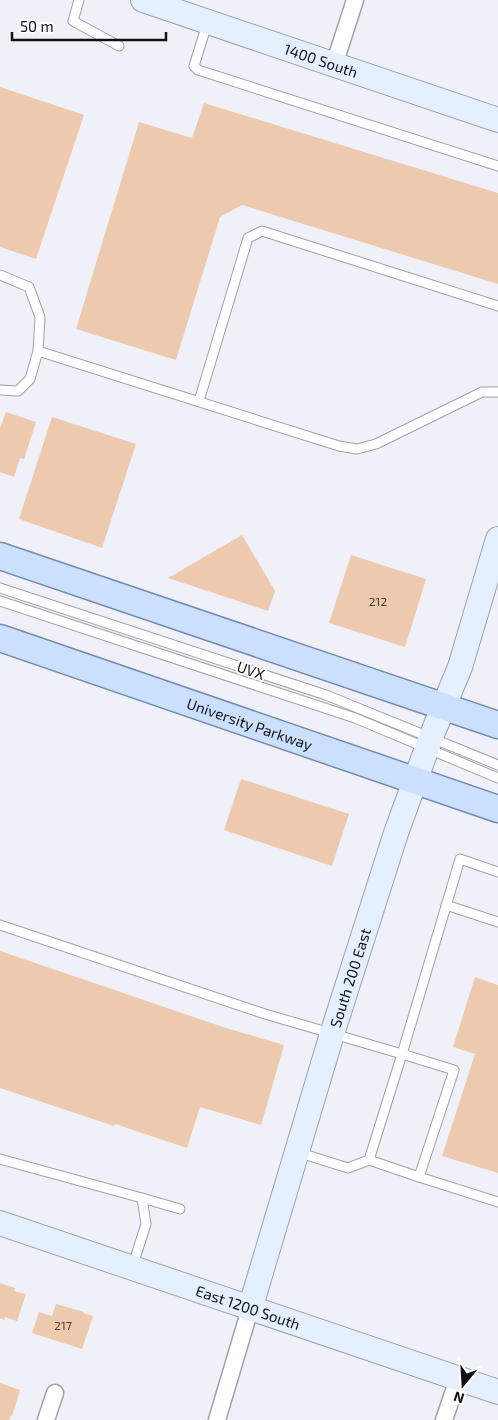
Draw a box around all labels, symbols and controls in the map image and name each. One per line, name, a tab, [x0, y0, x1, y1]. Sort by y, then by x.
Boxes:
scale bar	[12, 10, 166, 42]
text: 50 m	[20, 17, 54, 35]
street label: 1400 South	[282, 39, 360, 81]
house number: 212	[369, 594, 387, 608]
street label: UVX	[235, 657, 267, 683]
street label: University Parkway	[184, 694, 315, 754]
street label: South 200 East	[326, 926, 374, 1030]
street label: East 1200 South	[194, 1281, 303, 1333]
house number: 217	[54, 1318, 72, 1332]
north arrow	[438, 1360, 488, 1410]
text: N	[451, 1388, 466, 1407]

